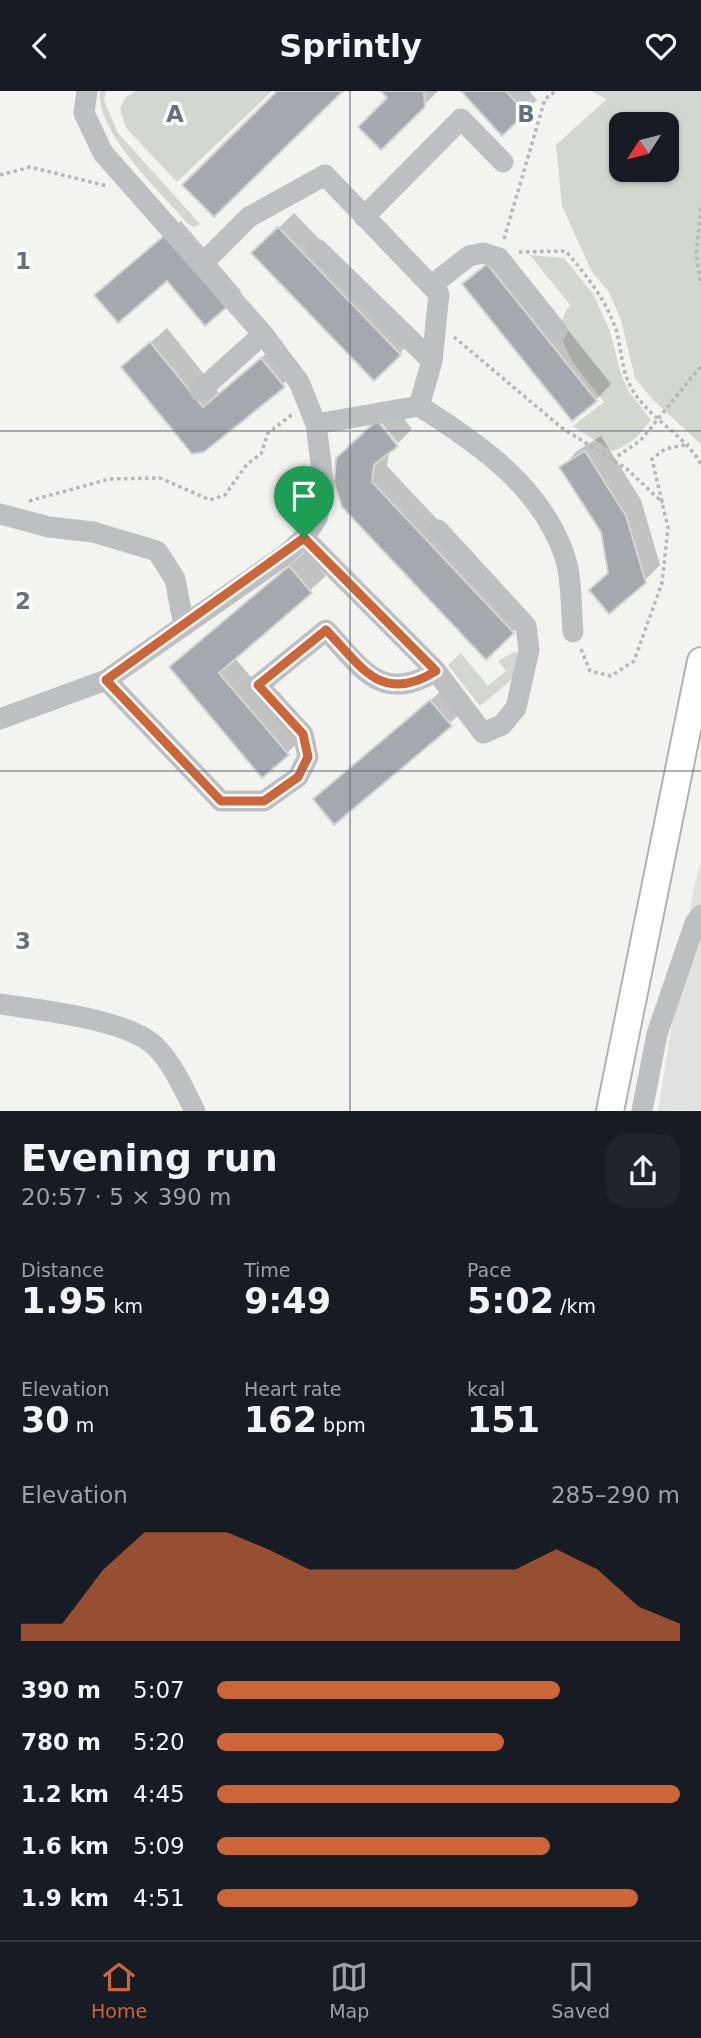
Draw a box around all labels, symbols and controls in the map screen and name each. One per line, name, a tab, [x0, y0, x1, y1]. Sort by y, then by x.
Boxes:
icon: back	[21, 27, 59, 65]
text: Sprintly	[279, 27, 422, 65]
icon: heart	[642, 27, 680, 65]
text: A	[166, 101, 184, 127]
text: B	[517, 101, 535, 127]
north arrow	[609, 112, 679, 182]
map controls	[609, 112, 679, 182]
text: 1	[15, 248, 31, 274]
pin	[274, 466, 334, 538]
icon: arrive	[285, 477, 323, 515]
text: 2	[15, 588, 31, 614]
text: 3	[15, 928, 31, 954]
button: share	[606, 1134, 680, 1208]
text: Evening run	[21, 1136, 278, 1180]
text: 20:57 · 5 × 390 m	[21, 1184, 231, 1210]
text: Distance	[21, 1259, 104, 1281]
text: Time	[244, 1259, 291, 1281]
text: Pace	[467, 1259, 511, 1281]
text: 1.95	[21, 1281, 107, 1321]
text: 9:49	[244, 1281, 331, 1321]
text: 5:02	[467, 1281, 554, 1321]
text: km	[107, 1295, 143, 1317]
text: /km	[554, 1295, 596, 1317]
text: Elevation	[21, 1378, 109, 1400]
text: Heart rate	[244, 1378, 342, 1400]
text: kcal	[467, 1378, 505, 1400]
text: 30	[21, 1400, 70, 1440]
text: 162	[244, 1400, 317, 1440]
text: 151	[467, 1400, 540, 1440]
text: m	[70, 1414, 94, 1436]
text: bpm	[317, 1414, 366, 1436]
text: Elevation	[21, 1482, 128, 1508]
text: 285–290 m	[551, 1482, 680, 1508]
text: 390 m	[21, 1677, 101, 1703]
text: 5:07	[133, 1677, 185, 1703]
text: 780 m	[21, 1729, 101, 1755]
text: 5:20	[133, 1729, 185, 1755]
text: 1.2 km	[21, 1781, 109, 1807]
text: 4:45	[133, 1781, 185, 1807]
text: 1.6 km	[21, 1833, 109, 1859]
text: 5:09	[133, 1833, 185, 1859]
text: 1.9 km	[21, 1885, 109, 1911]
text: 4:51	[133, 1885, 185, 1911]
tab: Home	[91, 1958, 147, 2022]
tab: Map	[329, 1958, 369, 2022]
tab: Saved	[551, 1958, 610, 2022]

